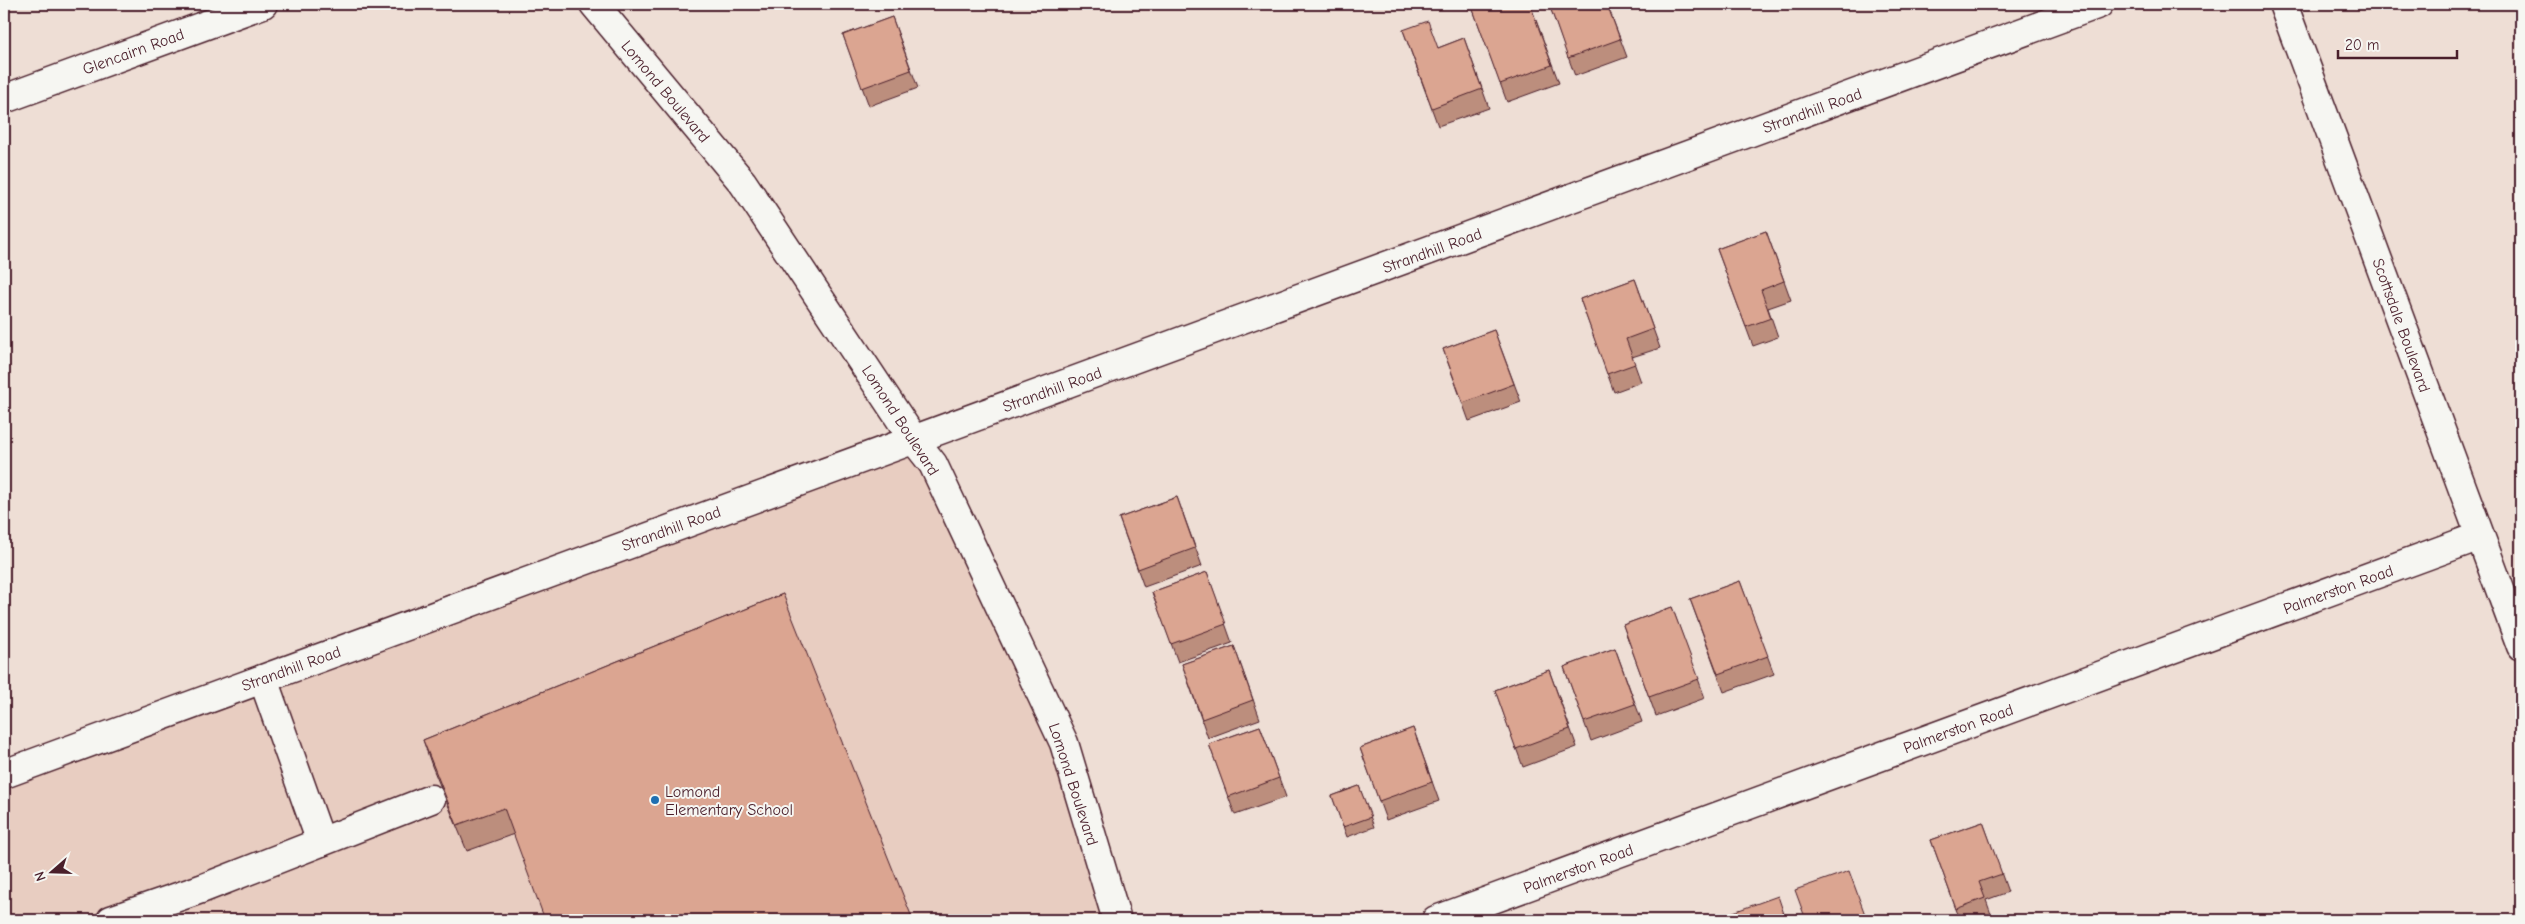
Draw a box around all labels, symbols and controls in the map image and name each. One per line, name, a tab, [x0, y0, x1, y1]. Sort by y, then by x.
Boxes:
street label: Glencairn Road	[80, 25, 186, 79]
scale bar	[2338, 28, 2456, 60]
text: 20 m	[2345, 36, 2379, 54]
street label: Lomond Boulevard	[617, 37, 713, 146]
street label: Strandhill Road	[1760, 85, 1864, 137]
street label: Strandhill Road	[1380, 225, 1484, 277]
street label: Scottsdale Boulevard	[2368, 256, 2434, 395]
street label: Lomond Boulevard	[858, 362, 942, 479]
street label: Strandhill Road	[1000, 364, 1104, 416]
street label: Strandhill Road	[619, 503, 723, 555]
street label: Palmerston Road	[2281, 562, 2396, 618]
street label: Strandhill Road	[239, 643, 343, 695]
street label: Palmerston Road	[1901, 701, 2016, 757]
street label: Lomond Boulevard	[1045, 721, 1101, 848]
place label: Lomond Elementary School	[665, 783, 793, 819]
marker: Lomond Elementary School	[649, 794, 661, 806]
street label: Palmerston Road	[1521, 841, 1636, 897]
north arrow	[28, 846, 78, 896]
text: N	[31, 869, 50, 883]

